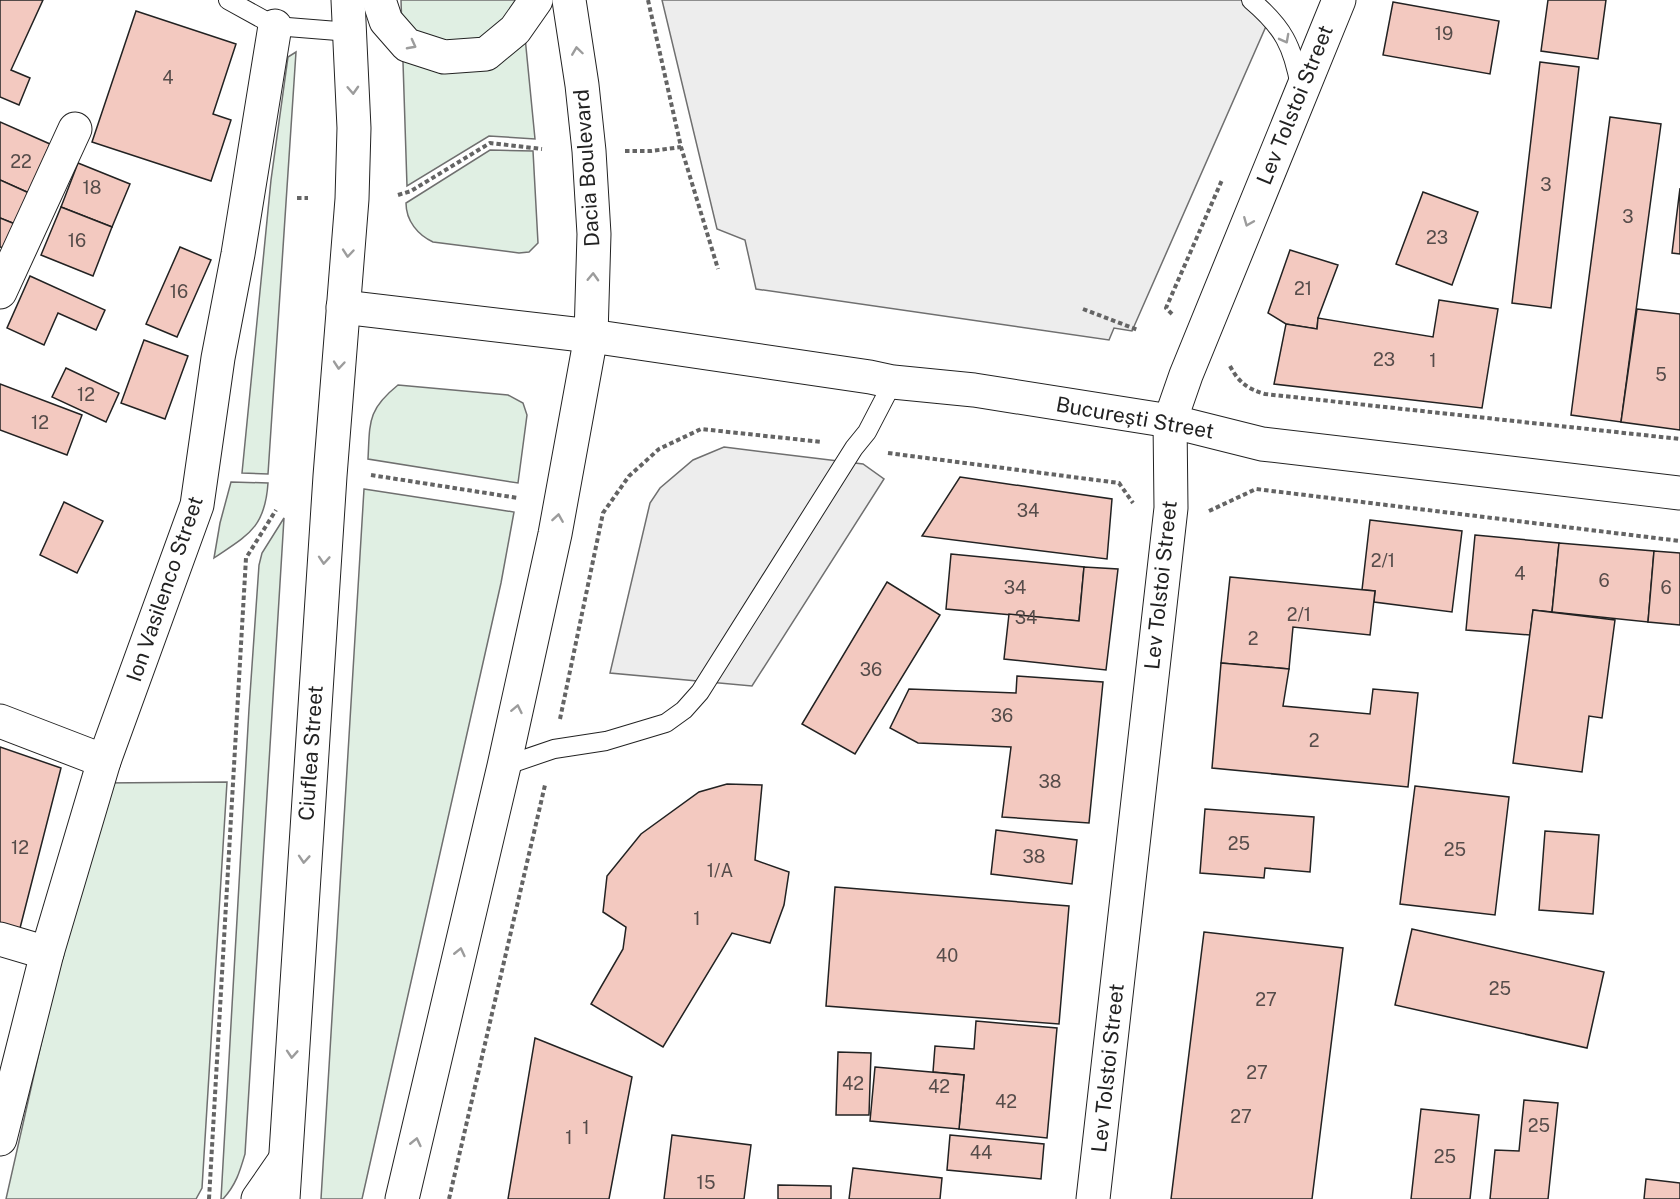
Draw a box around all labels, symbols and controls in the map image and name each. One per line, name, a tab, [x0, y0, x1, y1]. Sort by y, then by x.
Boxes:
street label: Lev Tolstoi Street	[1251, 21, 1338, 188]
house number: 19	[1435, 23, 1453, 44]
one-way arrow	[1278, 33, 1289, 44]
one-way arrow	[406, 38, 416, 49]
one-way arrow	[572, 47, 584, 56]
house number: 4	[162, 67, 174, 88]
one-way arrow	[346, 86, 359, 95]
street label: Dacia Boulevard	[569, 88, 604, 248]
house number: 22	[10, 151, 32, 172]
house number: 3	[1540, 174, 1552, 195]
house number: 18	[83, 177, 101, 198]
house number: 3	[1622, 206, 1634, 227]
one-way arrow	[1243, 216, 1255, 227]
house number: 23	[1426, 227, 1448, 248]
house number: 16	[68, 230, 86, 251]
one-way arrow	[342, 249, 355, 258]
one-way arrow	[586, 273, 599, 282]
house number: 21	[1294, 278, 1312, 299]
house number: 16	[170, 281, 188, 302]
house number: 23	[1373, 349, 1395, 370]
house number: 1	[1429, 350, 1437, 371]
one-way arrow	[333, 361, 346, 370]
house number: 5	[1655, 364, 1667, 385]
house number: 12	[77, 384, 95, 405]
street label: București Street	[1054, 391, 1216, 444]
house number: 12	[31, 412, 49, 433]
street label: Ion Vasilenco Street	[121, 493, 208, 685]
street label: Lev Tolstoi Street	[1139, 499, 1182, 671]
house number: 34	[1017, 500, 1039, 521]
one-way arrow	[551, 513, 563, 523]
house number: 2/1	[1371, 550, 1395, 571]
one-way arrow	[318, 555, 331, 564]
house number: 4	[1514, 563, 1526, 584]
house number: 6	[1598, 570, 1610, 591]
house number: 34	[1004, 577, 1026, 598]
house number: 6	[1660, 577, 1672, 598]
house number: 2/1	[1287, 604, 1311, 625]
house number: 34	[1015, 607, 1037, 628]
house number: 2	[1248, 628, 1258, 649]
house number: 36	[860, 659, 882, 680]
street label: Ciuflea Street	[293, 684, 328, 822]
one-way arrow	[509, 704, 522, 714]
house number: 36	[991, 705, 1013, 726]
house number: 2	[1309, 730, 1319, 751]
house number: 38	[1039, 771, 1061, 792]
house number: 25	[1228, 833, 1250, 854]
house number: 12	[11, 837, 29, 858]
house number: 25	[1444, 839, 1466, 860]
house number: 38	[1023, 846, 1045, 867]
one-way arrow	[298, 855, 311, 864]
house number: 1/A	[707, 860, 733, 881]
house number: 1	[693, 908, 701, 929]
house number: 40	[936, 945, 958, 966]
one-way arrow	[453, 947, 466, 957]
house number: 25	[1489, 978, 1511, 999]
street label: Lev Tolstoi Street	[1086, 982, 1129, 1154]
house number: 27	[1255, 989, 1277, 1010]
one-way arrow	[285, 1049, 298, 1058]
house number: 27	[1246, 1062, 1268, 1083]
house number: 42	[842, 1073, 864, 1094]
house number: 42	[928, 1076, 950, 1097]
house number: 42	[995, 1091, 1017, 1112]
house number: 27	[1230, 1106, 1252, 1127]
house number: 25	[1528, 1115, 1550, 1136]
house number: 1	[582, 1117, 590, 1138]
house number: 1	[565, 1127, 573, 1148]
one-way arrow	[408, 1137, 421, 1147]
house number: 44	[970, 1142, 992, 1163]
house number: 25	[1434, 1146, 1456, 1167]
house number: 15	[697, 1172, 715, 1193]

